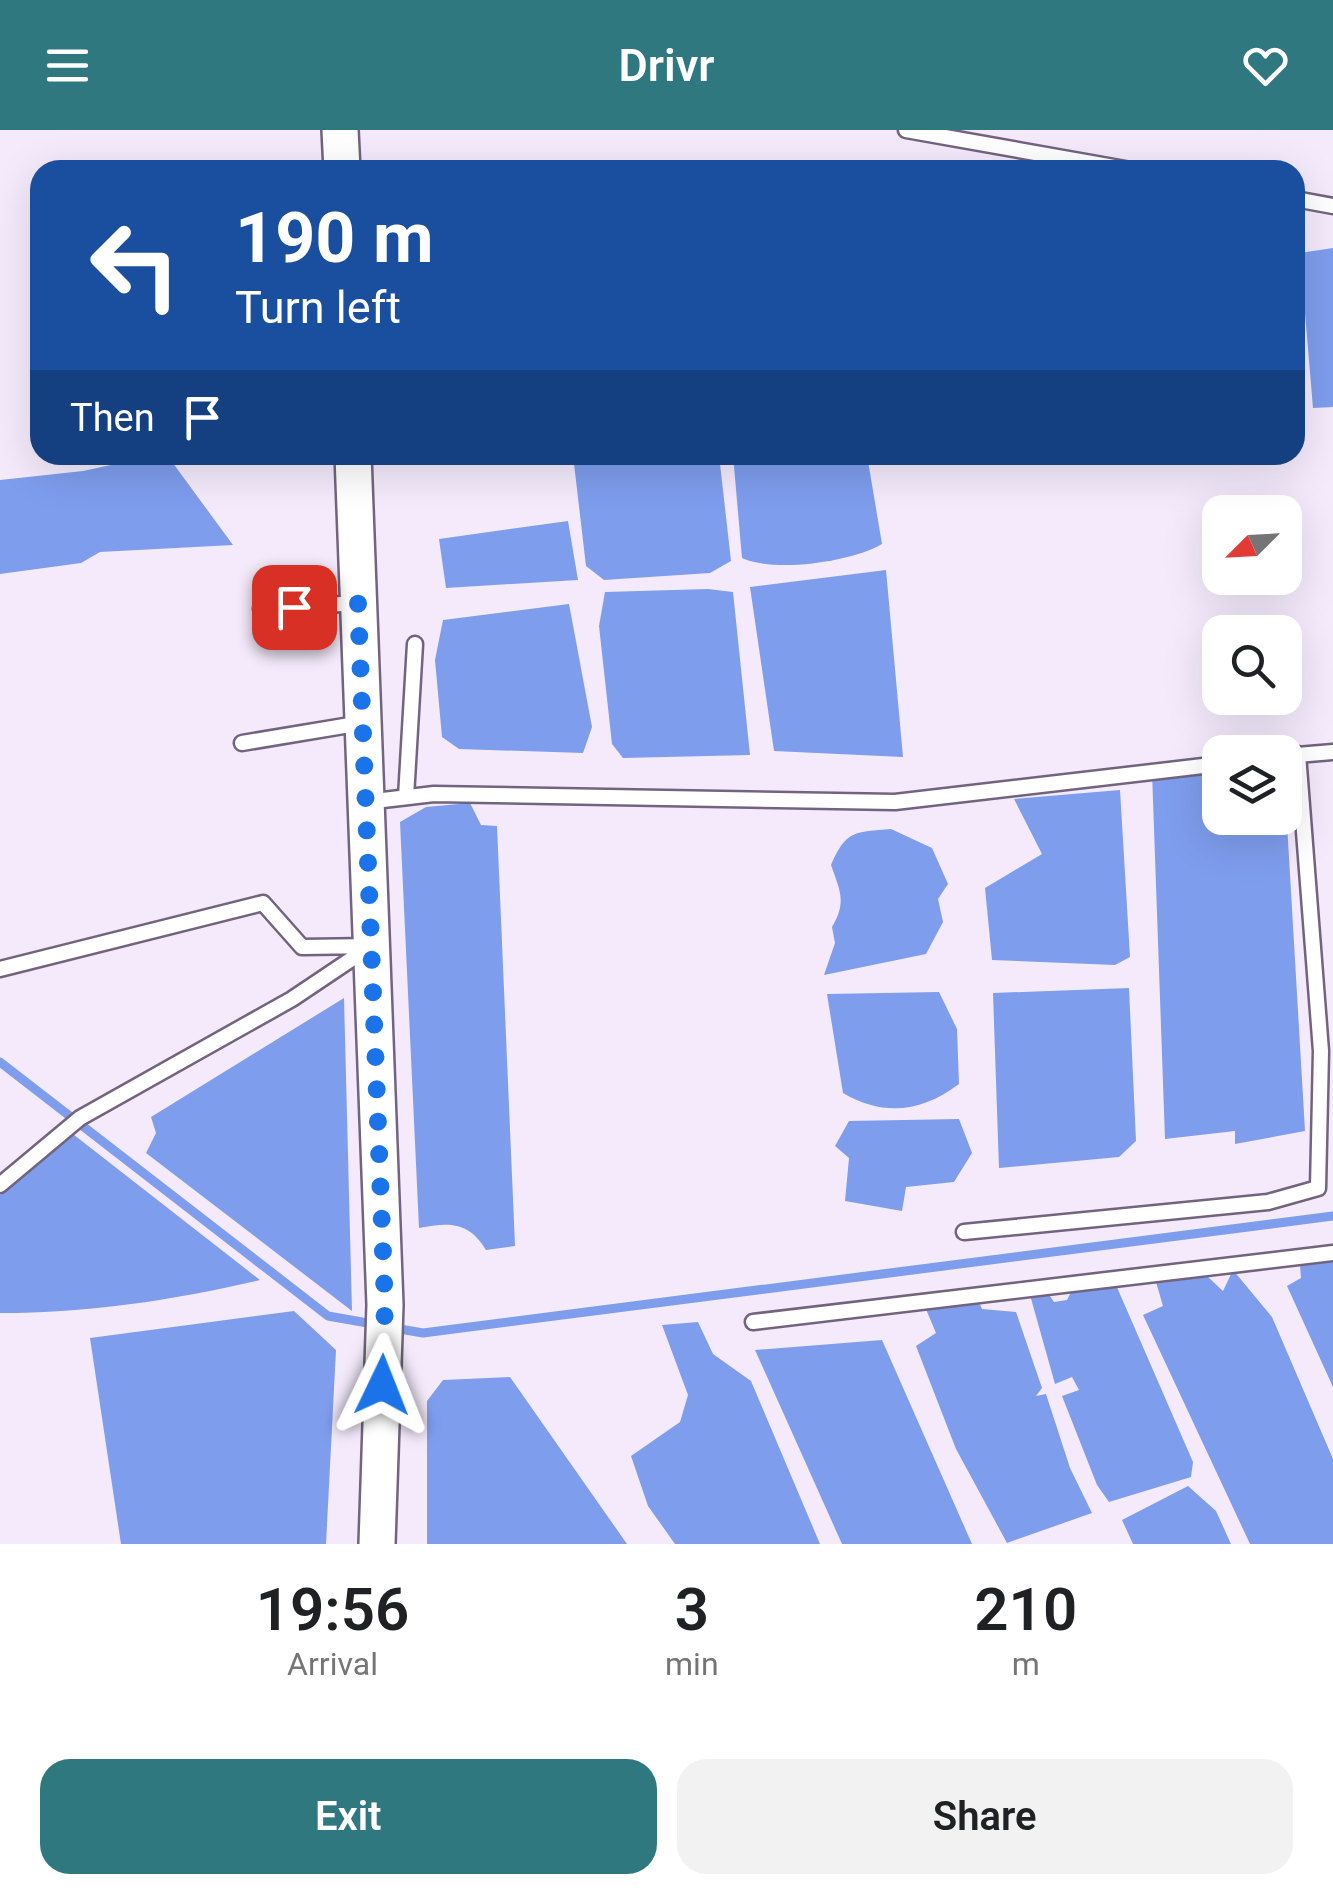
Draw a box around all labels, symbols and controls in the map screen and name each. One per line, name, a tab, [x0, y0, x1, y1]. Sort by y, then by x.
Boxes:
icon: menu	[40, 38, 95, 93]
icon: heart	[1238, 38, 1293, 93]
text: Drivr	[619, 39, 714, 92]
text: 190 m	[235, 197, 434, 279]
icon: left	[70, 200, 200, 330]
text: Turn left	[235, 281, 401, 334]
icon: arrive	[175, 390, 230, 445]
text: Then	[70, 396, 155, 440]
north arrow	[1202, 495, 1302, 595]
map controls	[1202, 495, 1302, 835]
pin	[252, 565, 337, 650]
icon: arrive	[267, 580, 322, 635]
button: search	[1202, 615, 1302, 715]
button: layers	[1202, 735, 1302, 835]
position arrow	[330, 1333, 434, 1437]
text: 19:56	[256, 1574, 409, 1645]
text: 3	[675, 1574, 709, 1645]
text: 210	[974, 1574, 1077, 1645]
text: Arrival	[287, 1645, 378, 1683]
text: min	[665, 1645, 719, 1683]
text: m	[1012, 1645, 1040, 1683]
button: Exit	[40, 1759, 657, 1874]
button: Share	[677, 1759, 1293, 1874]

